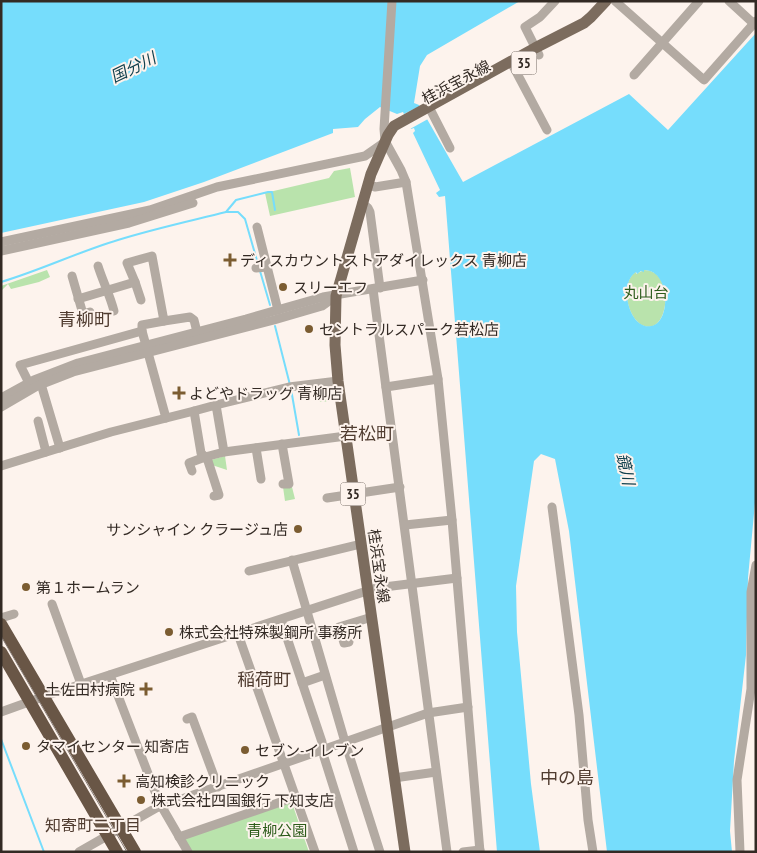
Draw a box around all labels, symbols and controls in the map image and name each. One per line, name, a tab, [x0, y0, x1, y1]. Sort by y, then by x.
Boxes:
water label: 国分川	[107, 47, 161, 87]
road number: 35	[512, 52, 536, 74]
street label: 桂浜宝永線	[418, 56, 494, 108]
place label: ディスカウントストアダイレックス 青柳店	[240, 251, 527, 270]
marker: ディスカウントストアダイレックス 青柳店	[224, 254, 236, 266]
place label: スリーエフ	[293, 278, 368, 297]
marker: スリーエフ	[277, 281, 289, 293]
park label: 丸山台	[623, 283, 669, 302]
district label: 青柳町	[58, 308, 112, 331]
place label: セントラルスパーク若松店	[319, 320, 499, 339]
marker: セントラルスパーク若松店	[303, 323, 315, 335]
place label: よどやドラッグ 青柳店	[189, 384, 342, 403]
marker: よどやドラッグ 青柳店	[173, 387, 185, 399]
district label: 若松町	[340, 422, 394, 445]
water label: 鏡川	[613, 451, 640, 489]
road number: 35	[340, 482, 366, 506]
place label: サンシャイン クラージュ店	[106, 520, 288, 539]
marker: サンシャイン クラージュ店	[292, 523, 304, 535]
street label: 桂浜宝永線	[364, 528, 394, 604]
place label: 第１ホームラン	[36, 578, 140, 597]
marker: 第１ホームラン	[20, 581, 32, 593]
place label: 株式会社特殊製鋼所 事務所	[179, 623, 362, 642]
marker: 株式会社特殊製鋼所 事務所	[163, 626, 175, 638]
district label: 稲荷町	[237, 668, 291, 691]
place label: 土佐田村病院	[45, 680, 135, 699]
marker: 土佐田村病院	[139, 682, 153, 696]
place label: タマイセンター 知寄店	[36, 737, 189, 756]
marker: タマイセンター 知寄店	[20, 740, 32, 752]
place label: セブン-イレブン	[255, 741, 364, 760]
marker: セブン-イレブン	[239, 744, 251, 756]
district label: 中の島	[540, 766, 594, 789]
place label: 高知検診クリニック	[135, 772, 270, 791]
marker: 高知検診クリニック	[117, 774, 131, 788]
place label: 株式会社四国銀行 下知支店	[151, 791, 334, 810]
marker: 株式会社四国銀行 下知支店	[135, 794, 147, 806]
district label: 知寄町二丁目	[45, 815, 141, 835]
park label: 青柳公園	[247, 821, 307, 840]

